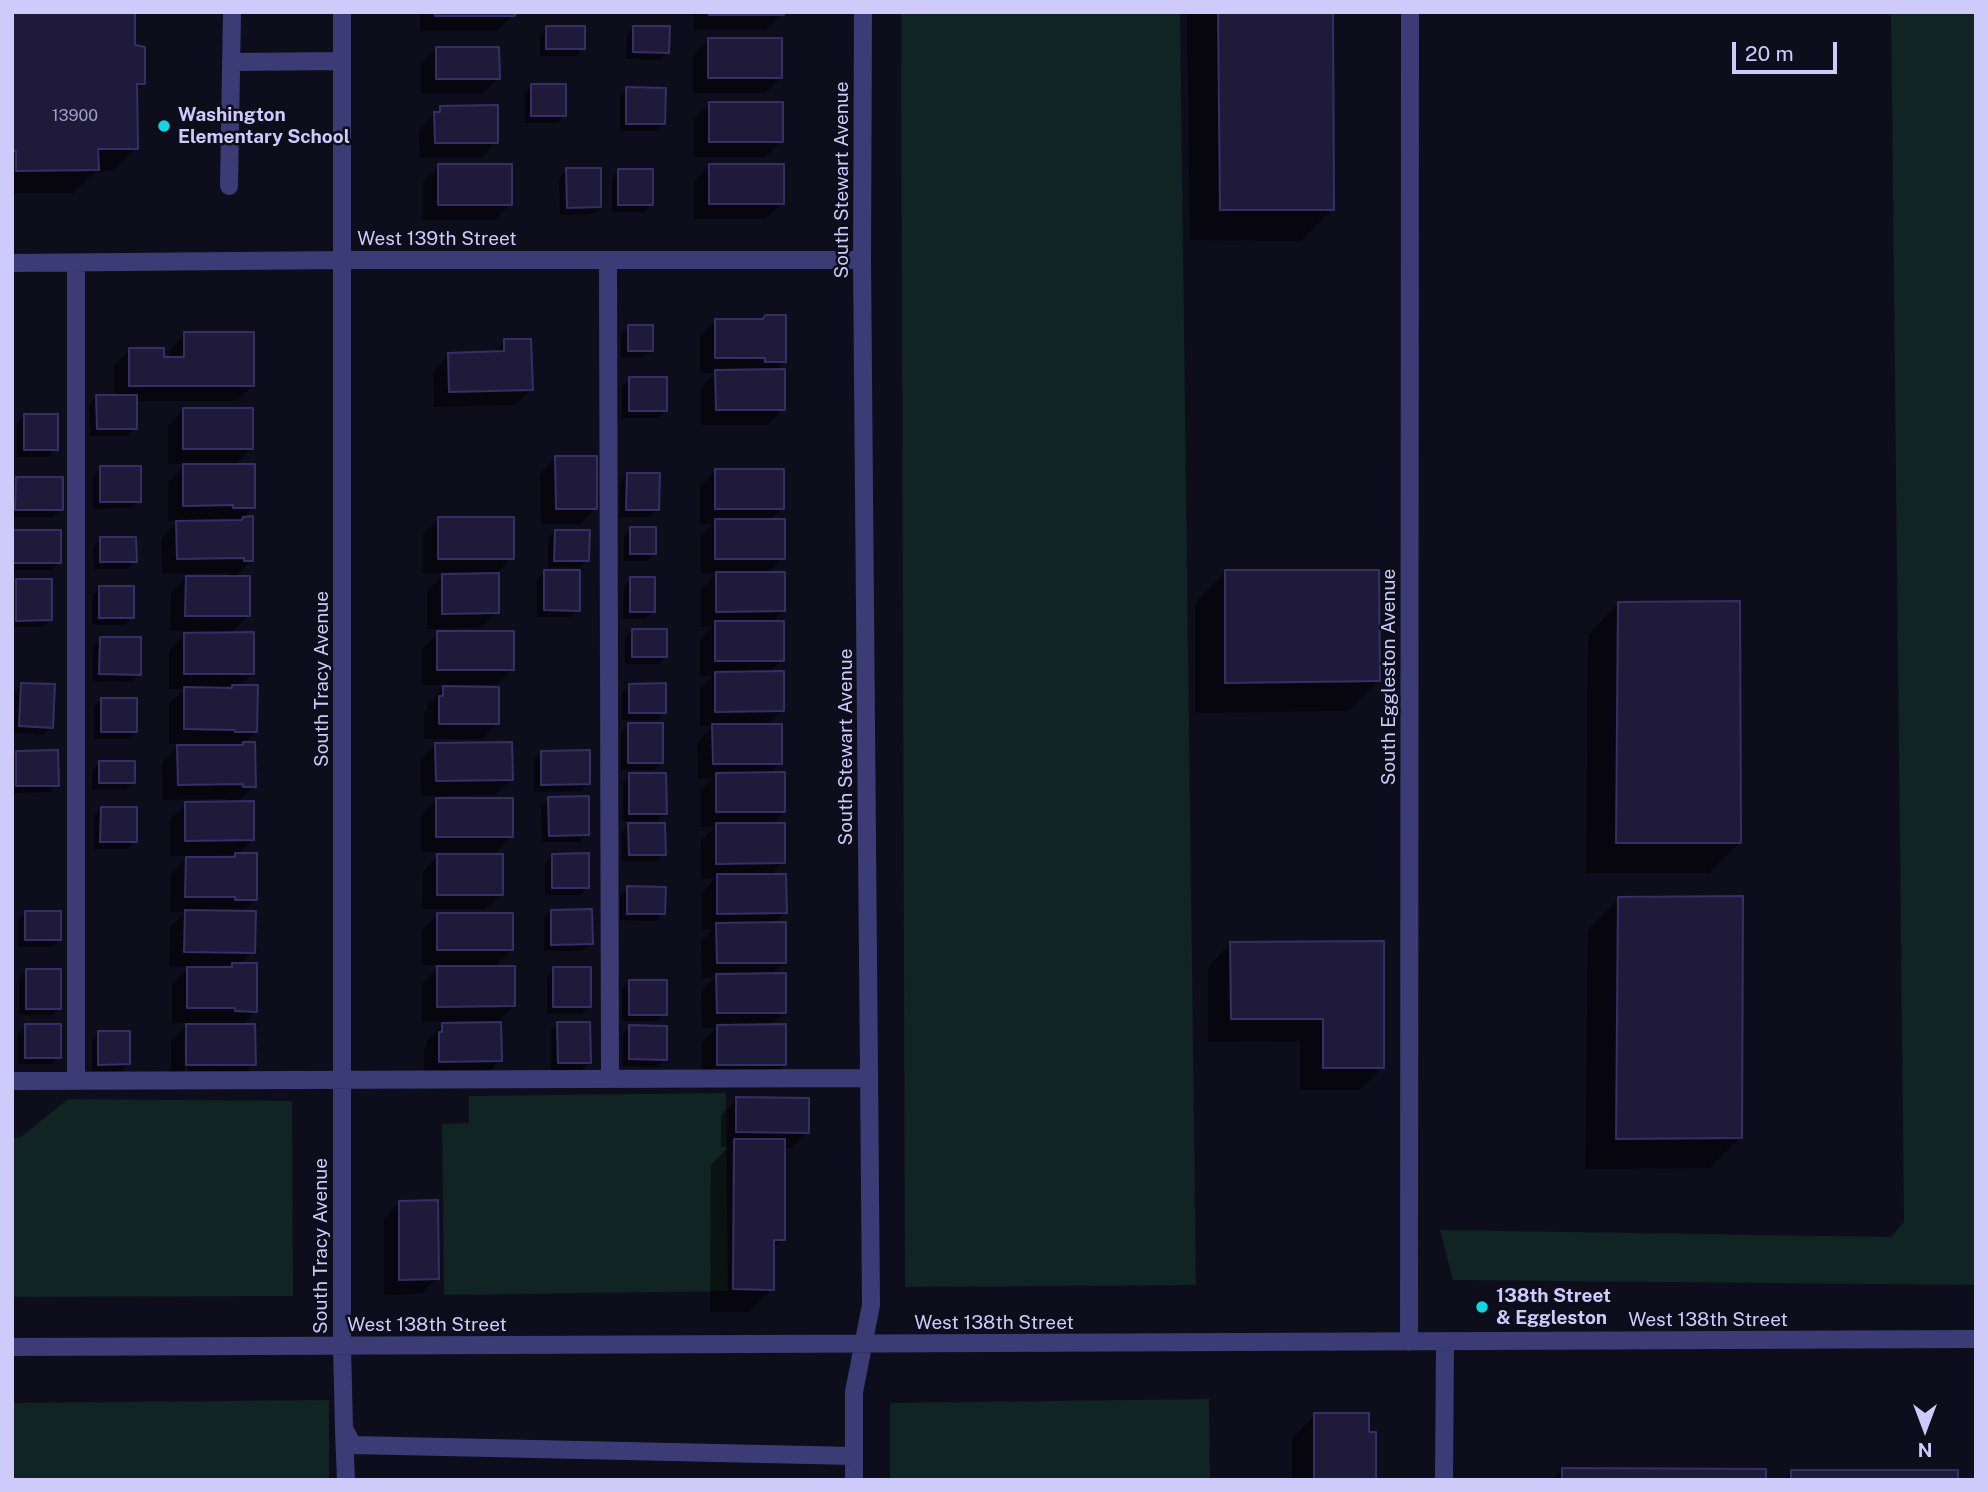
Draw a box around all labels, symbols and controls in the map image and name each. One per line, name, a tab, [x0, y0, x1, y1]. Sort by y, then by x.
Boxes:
scale bar	[1736, 28, 1841, 72]
text: 20 m	[1745, 41, 1794, 66]
street label: South Stewart Avenue	[831, 81, 853, 279]
place label: Washington Elementary School	[178, 104, 350, 148]
house number: 13900	[52, 106, 98, 126]
marker: Washington Elementary School	[156, 118, 172, 134]
street label: West 139th Street	[357, 228, 517, 250]
street label: South Eggleston Avenue	[1378, 569, 1400, 785]
street label: South Tracy Avenue	[311, 591, 333, 767]
street label: South Stewart Avenue	[835, 648, 857, 846]
street label: South Tracy Avenue	[310, 1158, 332, 1334]
place label: 138th Street & Eggleston	[1496, 1285, 1611, 1329]
marker: 138th Street & Eggleston	[1474, 1299, 1490, 1315]
street label: West 138th Street	[1628, 1309, 1788, 1331]
street label: West 138th Street	[914, 1312, 1074, 1334]
street label: West 138th Street	[347, 1314, 507, 1336]
north arrow	[1890, 1394, 1960, 1464]
text: N	[1918, 1439, 1932, 1461]

